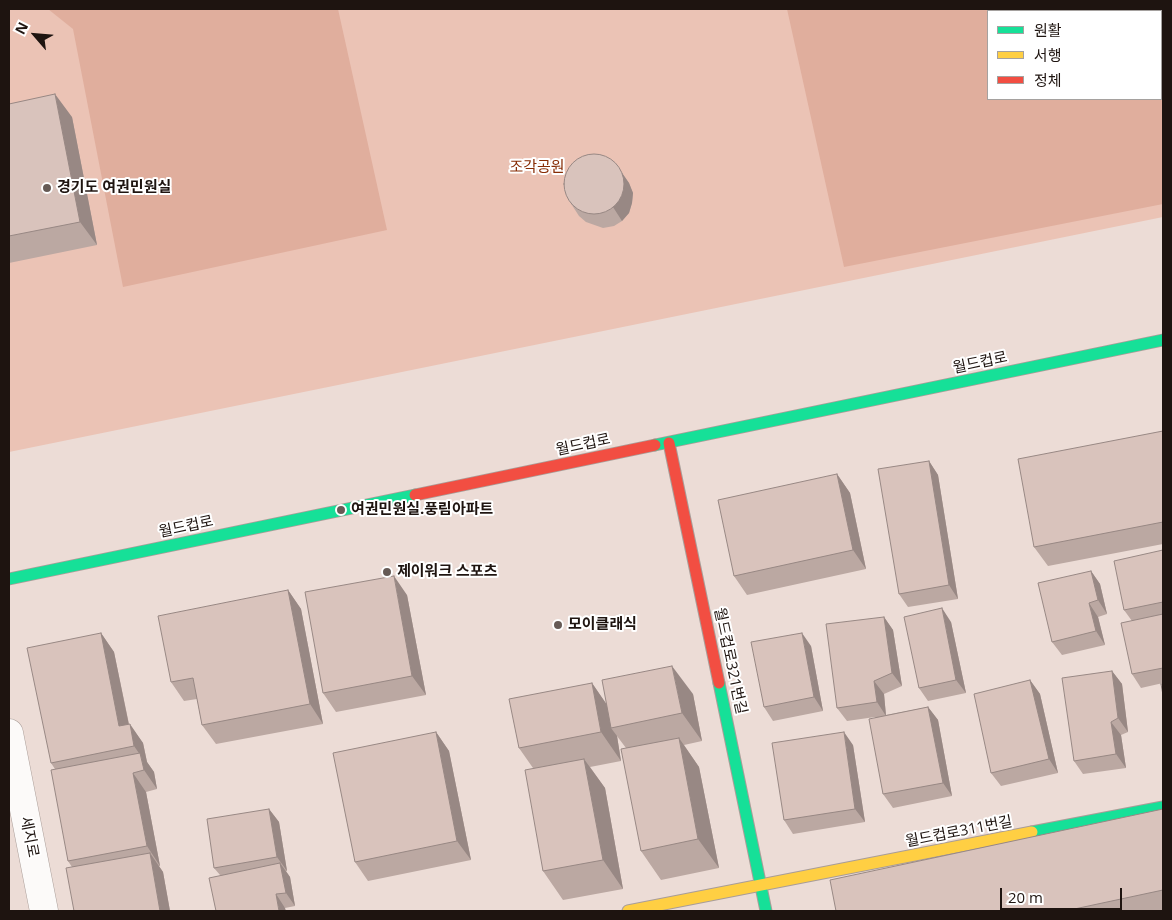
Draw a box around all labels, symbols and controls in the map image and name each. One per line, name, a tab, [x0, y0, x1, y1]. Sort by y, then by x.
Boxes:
north arrow	[10, 10, 60, 60]
legend	[987, 10, 1162, 100]
text: N	[10, 19, 32, 37]
text: 원활	[1034, 20, 1062, 40]
text: 서행	[1034, 45, 1062, 65]
text: 정체	[1034, 70, 1062, 90]
park label: 조각공원	[509, 159, 565, 177]
place label: 경기도 여권민원실	[57, 179, 171, 197]
marker: 경기도 여권민원실	[41, 182, 53, 194]
street label: 월드컵로	[951, 348, 1009, 378]
street label: 월드컵로	[554, 430, 612, 460]
place label: 여권민원실.풍림아파트	[351, 501, 493, 519]
marker: 여권민원실.풍림아파트	[335, 504, 347, 516]
street label: 월드컵로	[157, 512, 215, 542]
place label: 제이워크 스포츠	[397, 563, 497, 581]
marker: 제이워크 스포츠	[381, 566, 393, 578]
street label: 월드컵로321번길	[710, 606, 750, 716]
place label: 모이클래식	[568, 616, 637, 634]
marker: 모이클래식	[552, 619, 564, 631]
street label: 월드컵로311번길	[904, 813, 1014, 851]
street label: 세지로	[16, 815, 42, 859]
scale bar	[1002, 878, 1124, 910]
text: 20 m	[1008, 887, 1043, 907]

